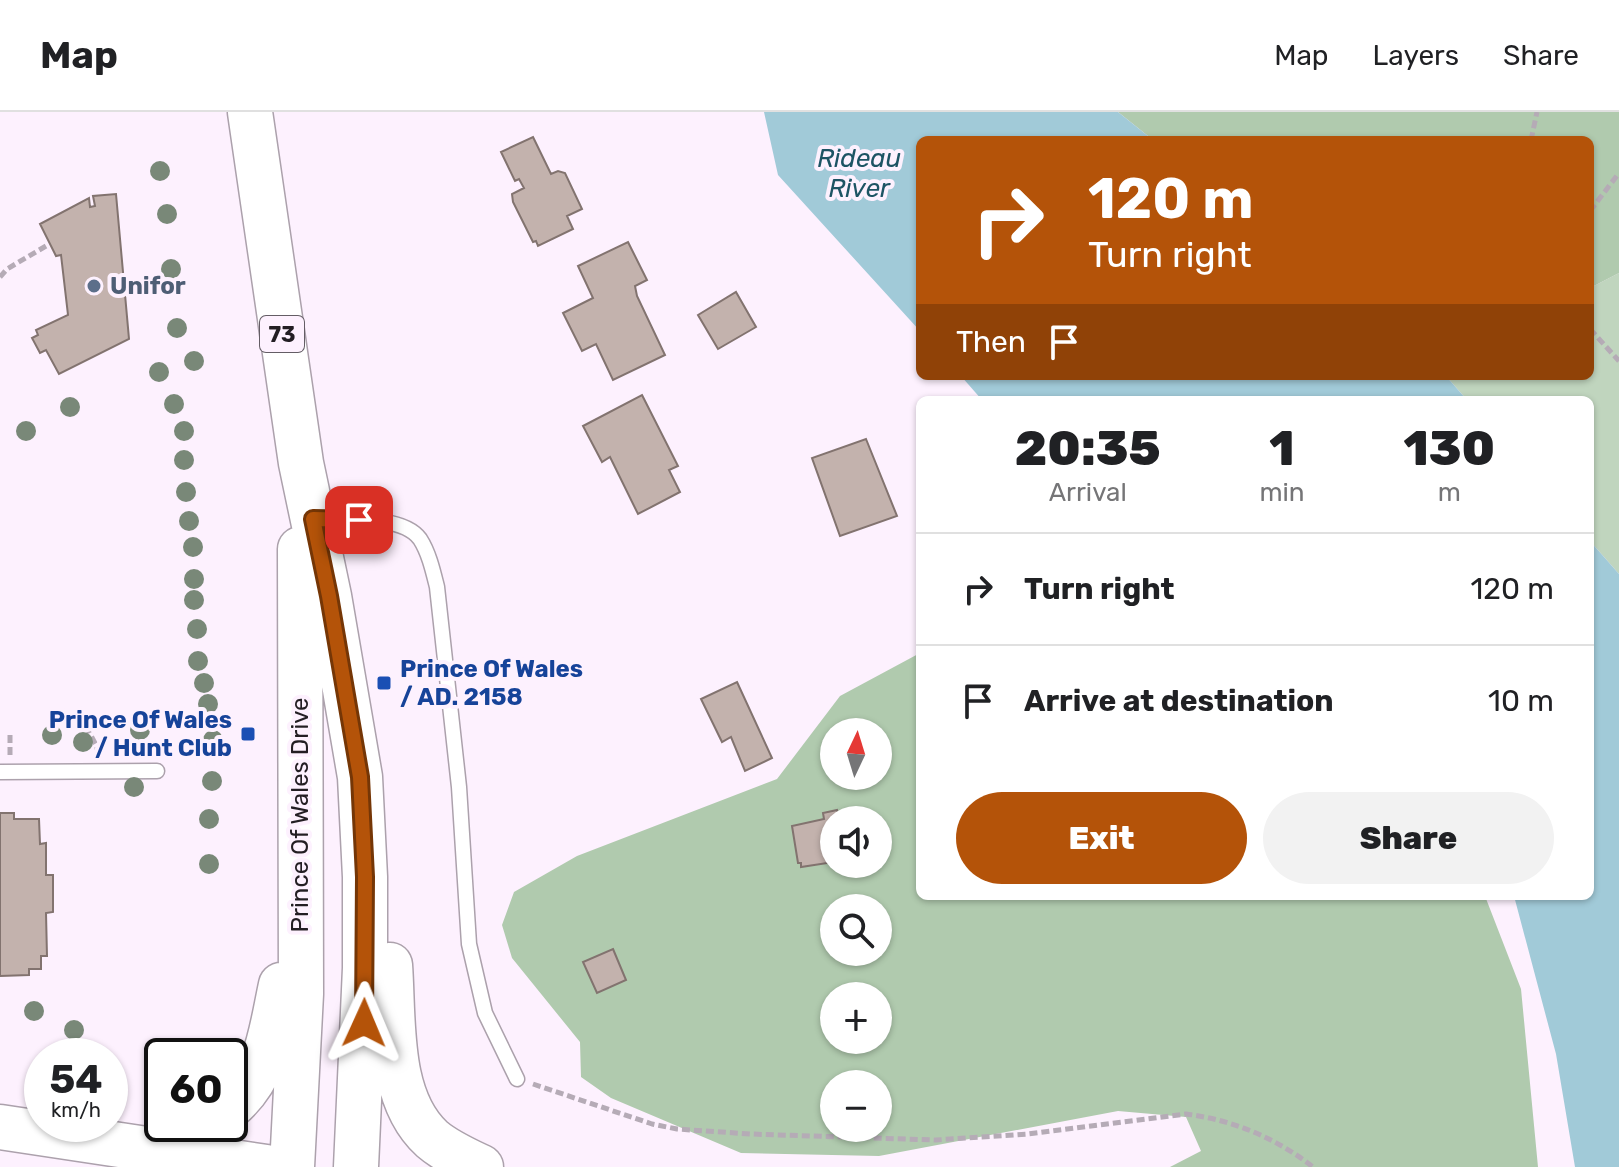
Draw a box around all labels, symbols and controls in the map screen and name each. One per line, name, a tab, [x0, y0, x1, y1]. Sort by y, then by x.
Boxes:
text: Map	[40, 32, 118, 78]
text: Map	[1274, 39, 1329, 72]
text: Layers	[1373, 39, 1459, 72]
text: Share	[1503, 39, 1579, 72]
water label: Rideau River	[817, 143, 901, 204]
text: 120 m	[1088, 166, 1254, 232]
icon: right	[956, 168, 1060, 272]
text: Turn right	[1088, 233, 1252, 276]
place label: Unifor	[110, 272, 186, 300]
marker: Unifor	[85, 277, 103, 295]
road number: 73	[260, 316, 304, 352]
icon: arrive	[1042, 320, 1086, 364]
text: Then	[956, 324, 1026, 360]
text: 20:35	[1015, 420, 1161, 477]
text: 1	[1269, 420, 1295, 477]
text: 130	[1403, 420, 1495, 477]
text: Arrival	[1049, 477, 1127, 508]
text: min	[1259, 477, 1305, 508]
text: m	[1438, 477, 1461, 508]
pin	[325, 486, 393, 554]
icon: arrive	[337, 498, 381, 542]
icon: right	[956, 567, 1000, 611]
text: Turn right	[1024, 571, 1175, 607]
text: 120 m	[1470, 571, 1554, 607]
place label: Prince Of Wales / AD. 2158	[400, 655, 583, 711]
marker: Prince Of Wales / AD. 2158	[375, 674, 393, 692]
icon: arrive	[956, 679, 1000, 723]
text: Arrive at destination	[1024, 683, 1334, 719]
text: 10 m	[1488, 683, 1554, 719]
street label: Prince Of Wales Drive	[286, 698, 314, 933]
place label: Prince Of Wales / Hunt Club	[49, 706, 232, 762]
north arrow	[820, 718, 892, 790]
map controls	[820, 718, 892, 1142]
marker: Prince Of Wales / Hunt Club	[239, 725, 257, 743]
button: Exit	[956, 792, 1247, 884]
button: Share	[1263, 792, 1554, 884]
button: sound	[820, 806, 892, 878]
button: search	[820, 894, 892, 966]
position arrow	[322, 981, 406, 1065]
button: +	[820, 982, 892, 1054]
speed limit sign: 60	[144, 1038, 248, 1142]
text: 54	[49, 1056, 103, 1103]
button: −	[820, 1070, 892, 1142]
text: km/h	[51, 1098, 101, 1122]

